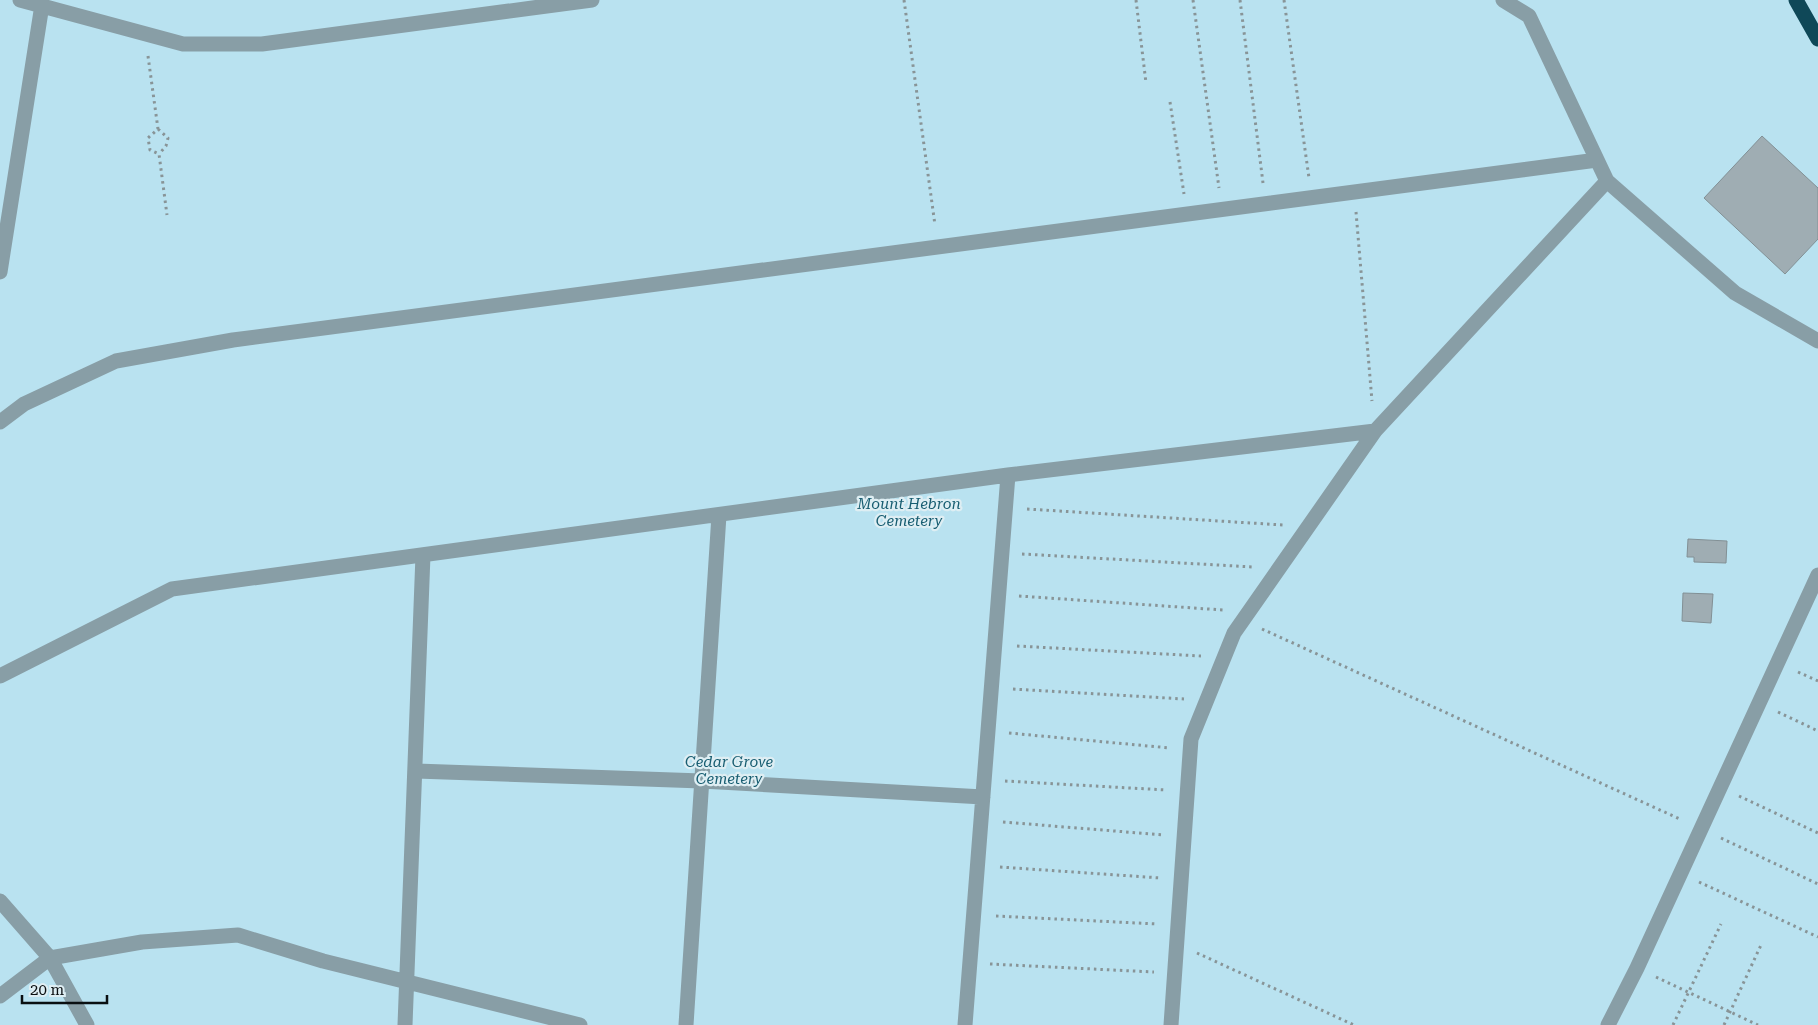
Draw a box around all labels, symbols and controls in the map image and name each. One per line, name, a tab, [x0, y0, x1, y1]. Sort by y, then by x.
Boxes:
park label: Mount Hebron Cemetery	[856, 495, 961, 530]
park label: Cedar Grove Cemetery	[685, 753, 773, 788]
scale bar	[22, 972, 108, 1004]
text: 20 m	[30, 981, 65, 999]

